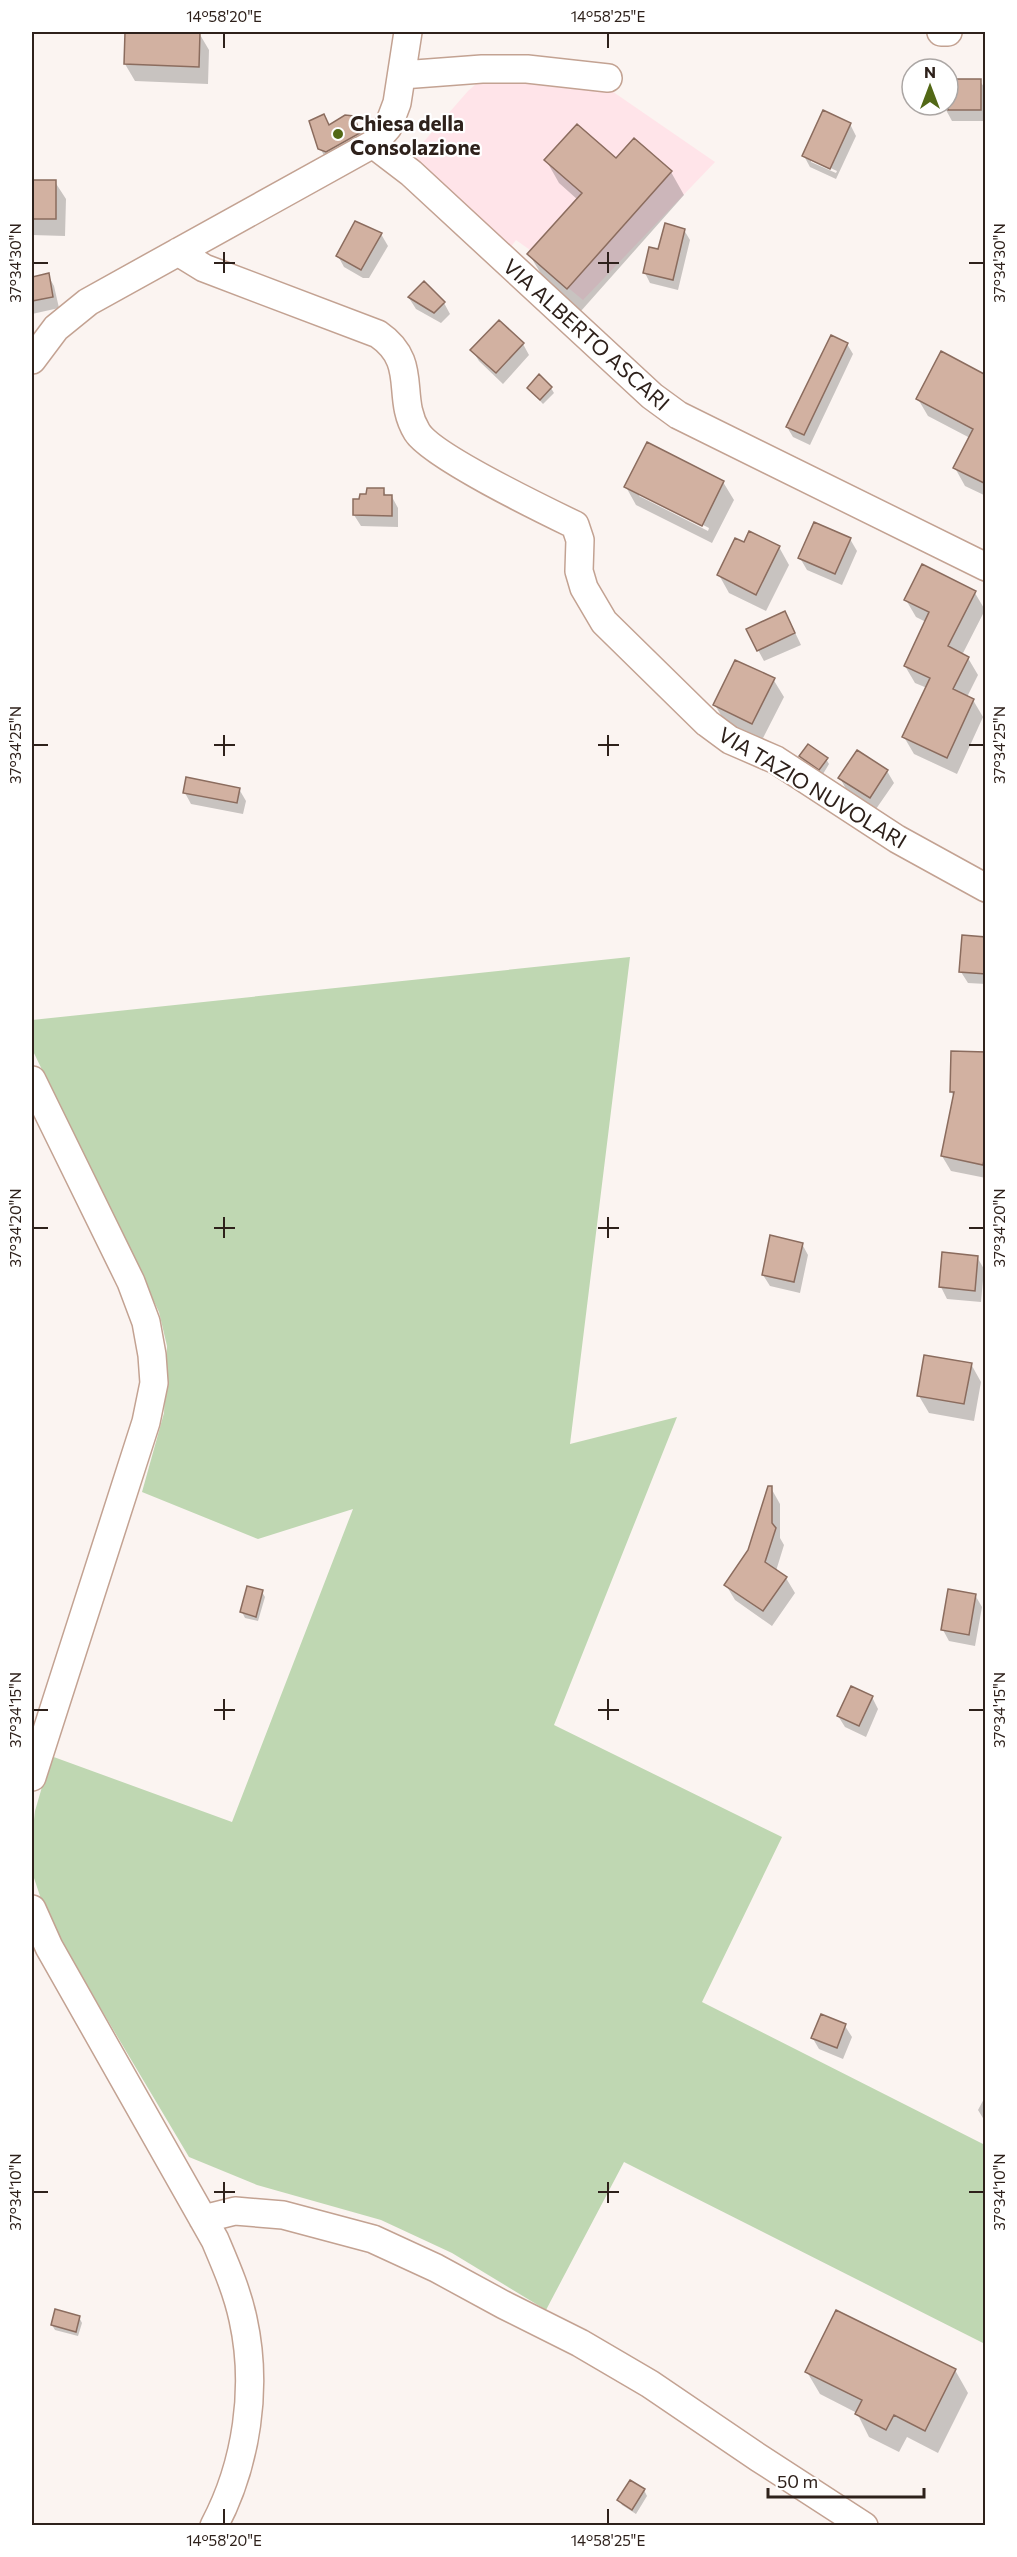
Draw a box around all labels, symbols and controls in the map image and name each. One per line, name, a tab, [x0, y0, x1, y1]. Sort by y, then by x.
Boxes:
text: 14°58'20"E	[186, 7, 262, 25]
text: 14°58'25"E	[571, 7, 645, 25]
north arrow	[900, 57, 960, 117]
text: N	[924, 62, 936, 81]
place label: Chiesa della Consolazione	[350, 110, 481, 159]
marker: Chiesa della Consolazione	[331, 127, 345, 141]
text: 37°34'30"N	[6, 223, 24, 303]
text: 37°34'30"N	[990, 223, 1008, 303]
street label: VIA ALBERTO ASCARI	[499, 253, 675, 415]
text: 37°34'25"N	[6, 706, 24, 784]
text: 37°34'25"N	[990, 706, 1008, 784]
street label: VIA TAZIO NUVOLARI	[714, 721, 912, 853]
text: 37°34'20"N	[6, 1188, 24, 1268]
text: 37°34'20"N	[990, 1188, 1008, 1268]
text: 37°34'15"N	[6, 1672, 24, 1748]
text: 37°34'15"N	[990, 1672, 1008, 1748]
text: 37°34'10"N	[6, 2153, 24, 2231]
text: 37°34'10"N	[990, 2153, 1008, 2231]
scale bar	[768, 2461, 924, 2499]
text: 50 m	[777, 2470, 818, 2492]
text: 14°58'20"E	[186, 2531, 262, 2549]
text: 14°58'25"E	[571, 2531, 645, 2549]

